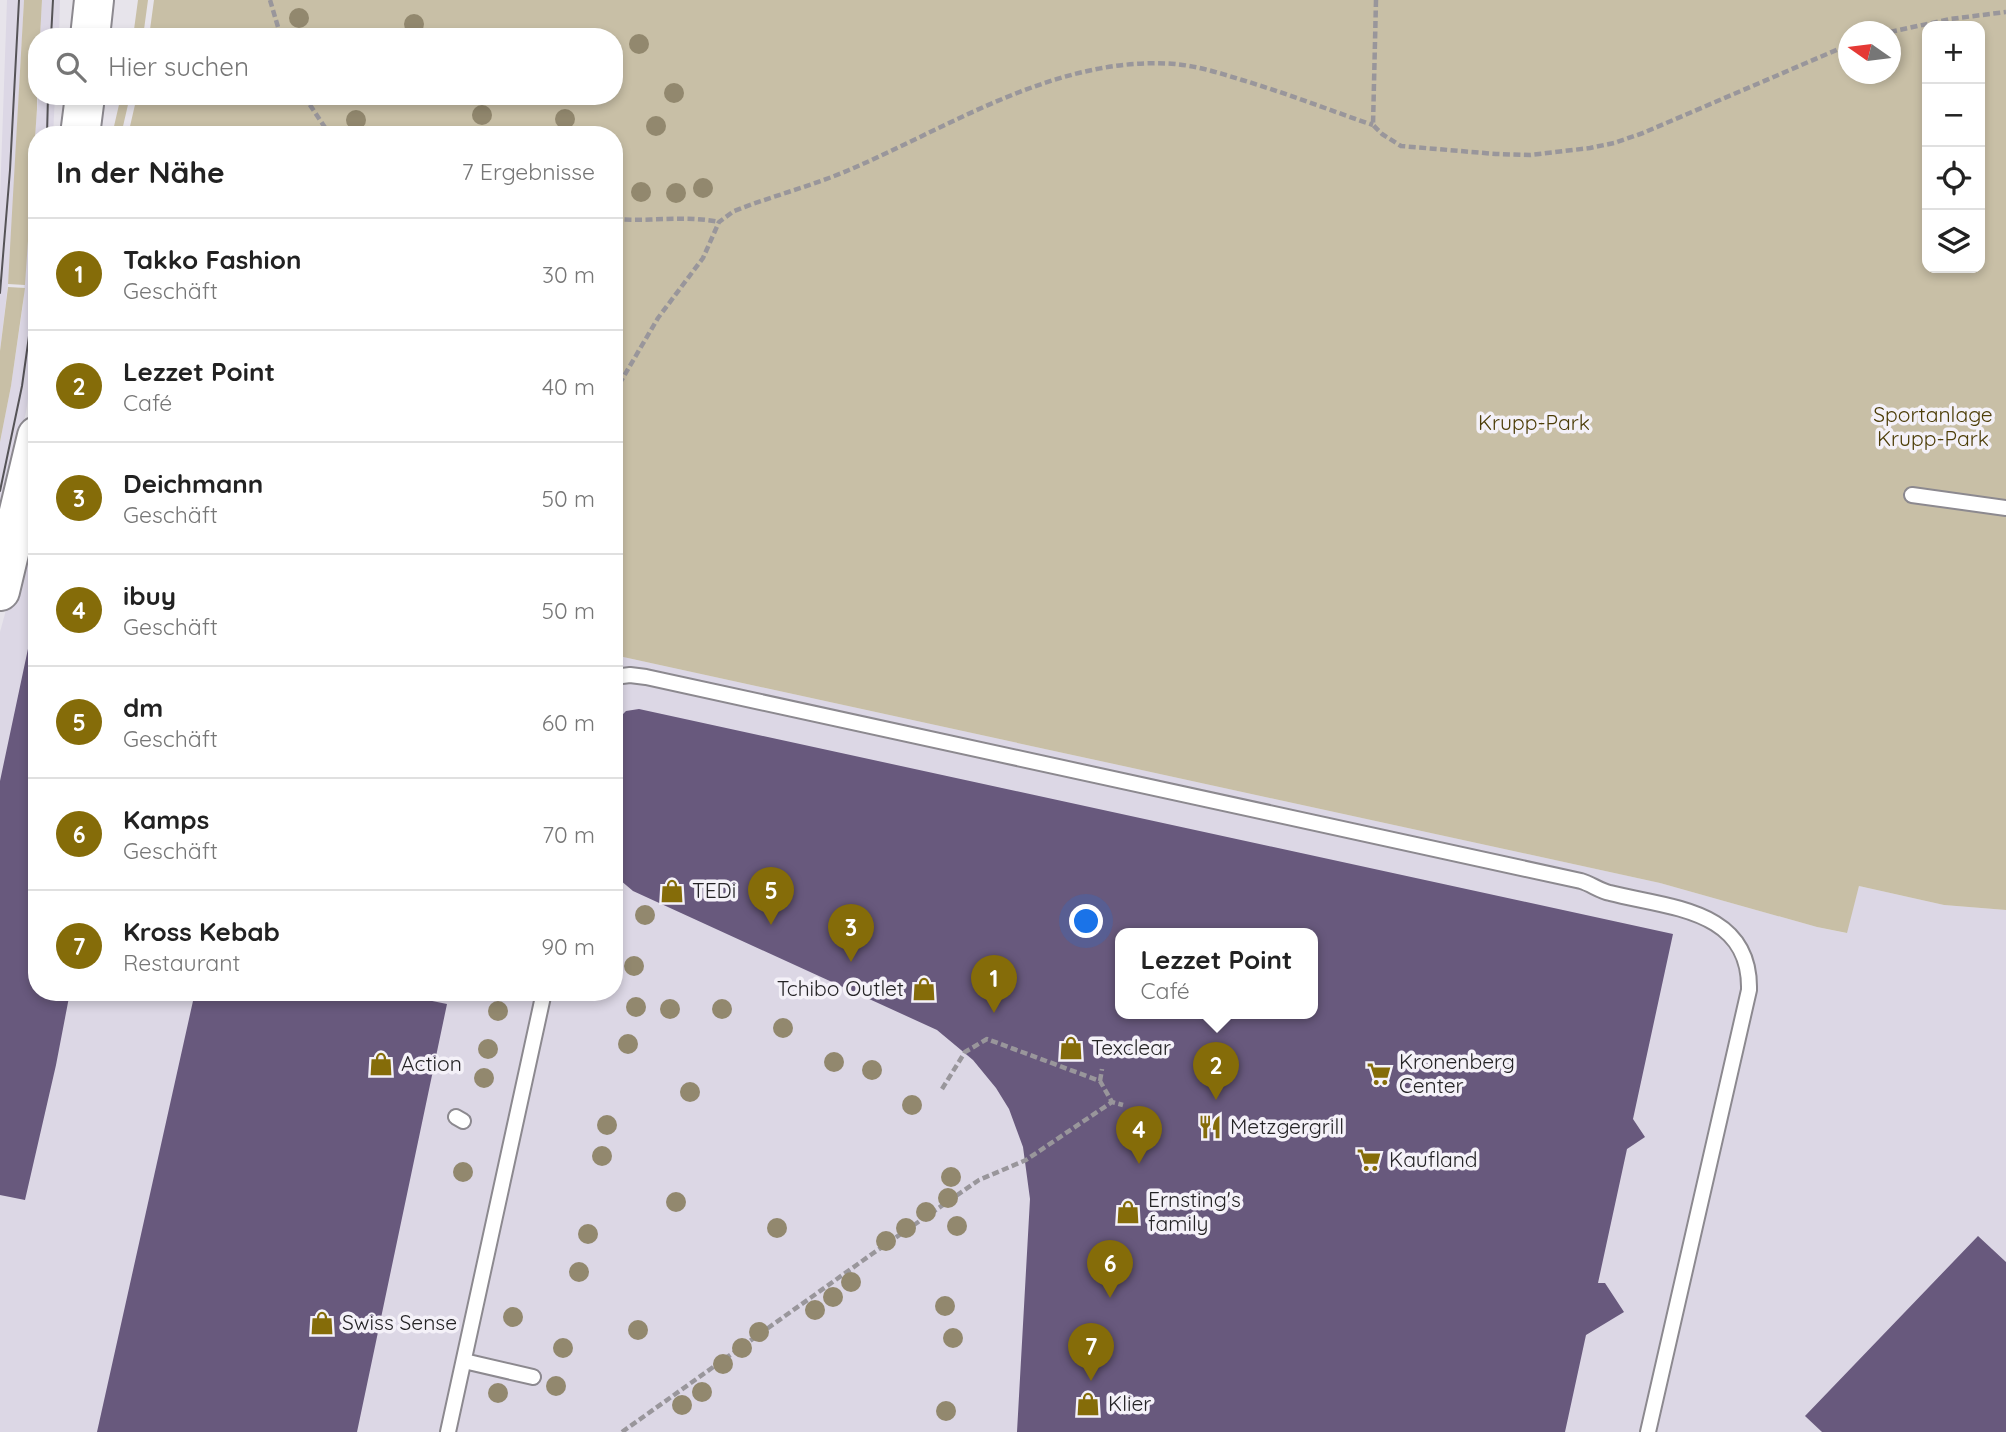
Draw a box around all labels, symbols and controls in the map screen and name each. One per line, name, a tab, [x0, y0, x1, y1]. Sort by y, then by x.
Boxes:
north arrow	[1838, 21, 1901, 84]
map controls	[1922, 21, 1985, 273]
button: +	[1922, 21, 1985, 84]
search box	[28, 28, 623, 105]
icon: search	[52, 48, 90, 86]
text: Hier suchen	[108, 50, 249, 83]
button: −	[1922, 84, 1985, 147]
button: locate	[1922, 147, 1985, 210]
text: In der Nähe	[56, 153, 225, 191]
text: 7 Ergebnisse	[462, 157, 595, 186]
button: layers	[1922, 210, 1985, 273]
text: Takko Fashion	[123, 243, 301, 276]
text: 1	[75, 260, 83, 289]
text: 30 m	[542, 260, 595, 289]
text: Geschäft	[123, 276, 218, 305]
text: Lezzet Point	[123, 355, 275, 388]
text: 2	[72, 372, 86, 401]
text: 40 m	[542, 372, 595, 401]
text: Café	[123, 388, 172, 417]
park label: Sportanlage Krupp-Park	[1873, 401, 1993, 451]
park label: Krupp-Park	[1478, 409, 1590, 435]
text: Deichmann	[123, 467, 263, 500]
text: 3	[73, 484, 85, 513]
text: 50 m	[542, 484, 595, 513]
text: Geschäft	[123, 500, 218, 529]
text: ibuy	[123, 579, 176, 612]
text: 4	[72, 596, 86, 625]
text: 50 m	[542, 596, 595, 625]
text: Geschäft	[123, 612, 218, 641]
text: dm	[123, 691, 163, 724]
text: 5	[72, 708, 86, 737]
text: 60 m	[542, 708, 595, 737]
text: Geschäft	[123, 724, 218, 753]
text: Kamps	[123, 803, 209, 836]
text: 6	[73, 820, 85, 849]
text: 70 m	[542, 820, 595, 849]
text: Geschäft	[123, 836, 218, 865]
pin: 5	[748, 867, 794, 925]
shop icon: TEDi	[658, 877, 686, 905]
place label: TEDi	[692, 877, 736, 903]
pin: 3	[828, 904, 874, 962]
your location	[1069, 904, 1103, 938]
text: Kross Kebab	[123, 915, 280, 948]
popup	[1115, 928, 1318, 1019]
text: 7	[73, 932, 85, 961]
text: 90 m	[541, 932, 595, 961]
text: Lezzet Point	[1140, 943, 1293, 976]
text: Restaurant	[123, 948, 240, 977]
pin: 1	[971, 955, 1017, 1013]
place label: Tchibo Outlet	[777, 975, 904, 1001]
shop icon: Tchibo Outlet	[910, 975, 938, 1003]
text: Café	[1140, 976, 1190, 1005]
shop icon: Texclear	[1057, 1034, 1085, 1062]
place label: Texclear	[1091, 1034, 1171, 1060]
pin: 2	[1193, 1042, 1239, 1100]
place label: Kronenberg Center	[1399, 1048, 1515, 1098]
shop icon: Action	[367, 1050, 395, 1078]
place label: Action	[401, 1050, 462, 1076]
supermarket icon: Kronenberg Center	[1365, 1060, 1393, 1088]
pin: 4	[1116, 1106, 1162, 1164]
restaurant icon: Metzgergrill	[1196, 1113, 1224, 1141]
place label: Metzgergrill	[1230, 1113, 1344, 1139]
supermarket icon: Kaufland	[1355, 1146, 1383, 1174]
place label: Kaufland	[1389, 1146, 1478, 1172]
place label: Ernsting's family	[1148, 1186, 1241, 1236]
shop icon: Ernsting's family	[1114, 1198, 1142, 1226]
pin: 6	[1087, 1240, 1133, 1298]
shop icon: Swiss Sense	[308, 1309, 336, 1337]
place label: Swiss Sense	[342, 1309, 457, 1335]
pin: 7	[1068, 1323, 1114, 1381]
shop icon: Klier	[1074, 1390, 1102, 1418]
place label: Klier	[1108, 1390, 1151, 1416]

